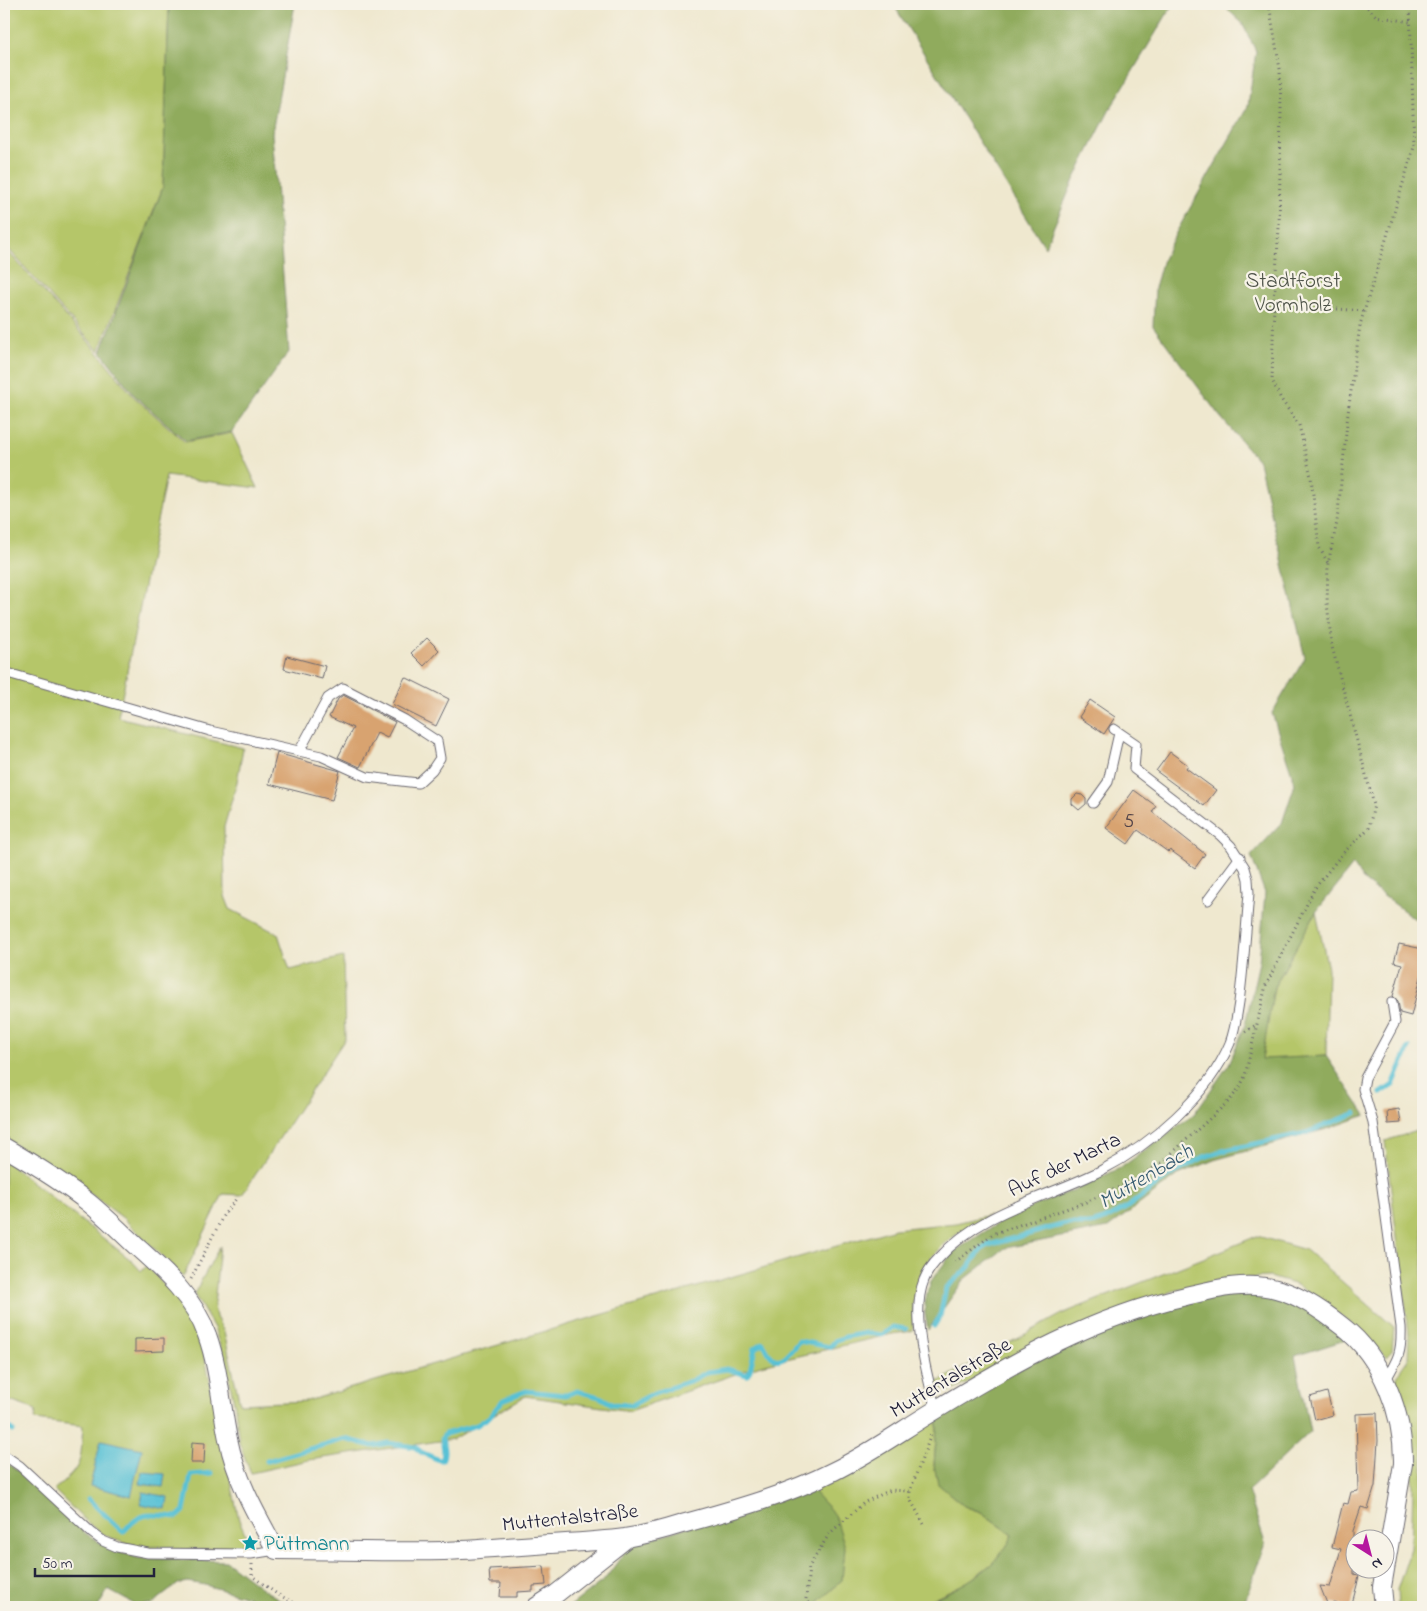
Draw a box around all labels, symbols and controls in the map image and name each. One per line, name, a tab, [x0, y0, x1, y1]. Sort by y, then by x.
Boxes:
park label: Stadtforst Vormholz	[1246, 267, 1340, 321]
house number: 5	[1124, 809, 1135, 836]
street label: Auf der Marta	[1004, 1126, 1126, 1206]
water label: Muttenbach	[1093, 1137, 1200, 1218]
street label: Muttentalstraße	[885, 1330, 1018, 1427]
street label: Muttentalstraße	[501, 1497, 640, 1541]
north arrow	[1344, 1528, 1394, 1578]
place label: Püttmann	[264, 1530, 349, 1560]
place icon: Püttmann	[240, 1533, 260, 1553]
scale bar	[35, 1546, 154, 1578]
text: N	[1367, 1552, 1387, 1575]
text: 50 m	[42, 1553, 73, 1575]

